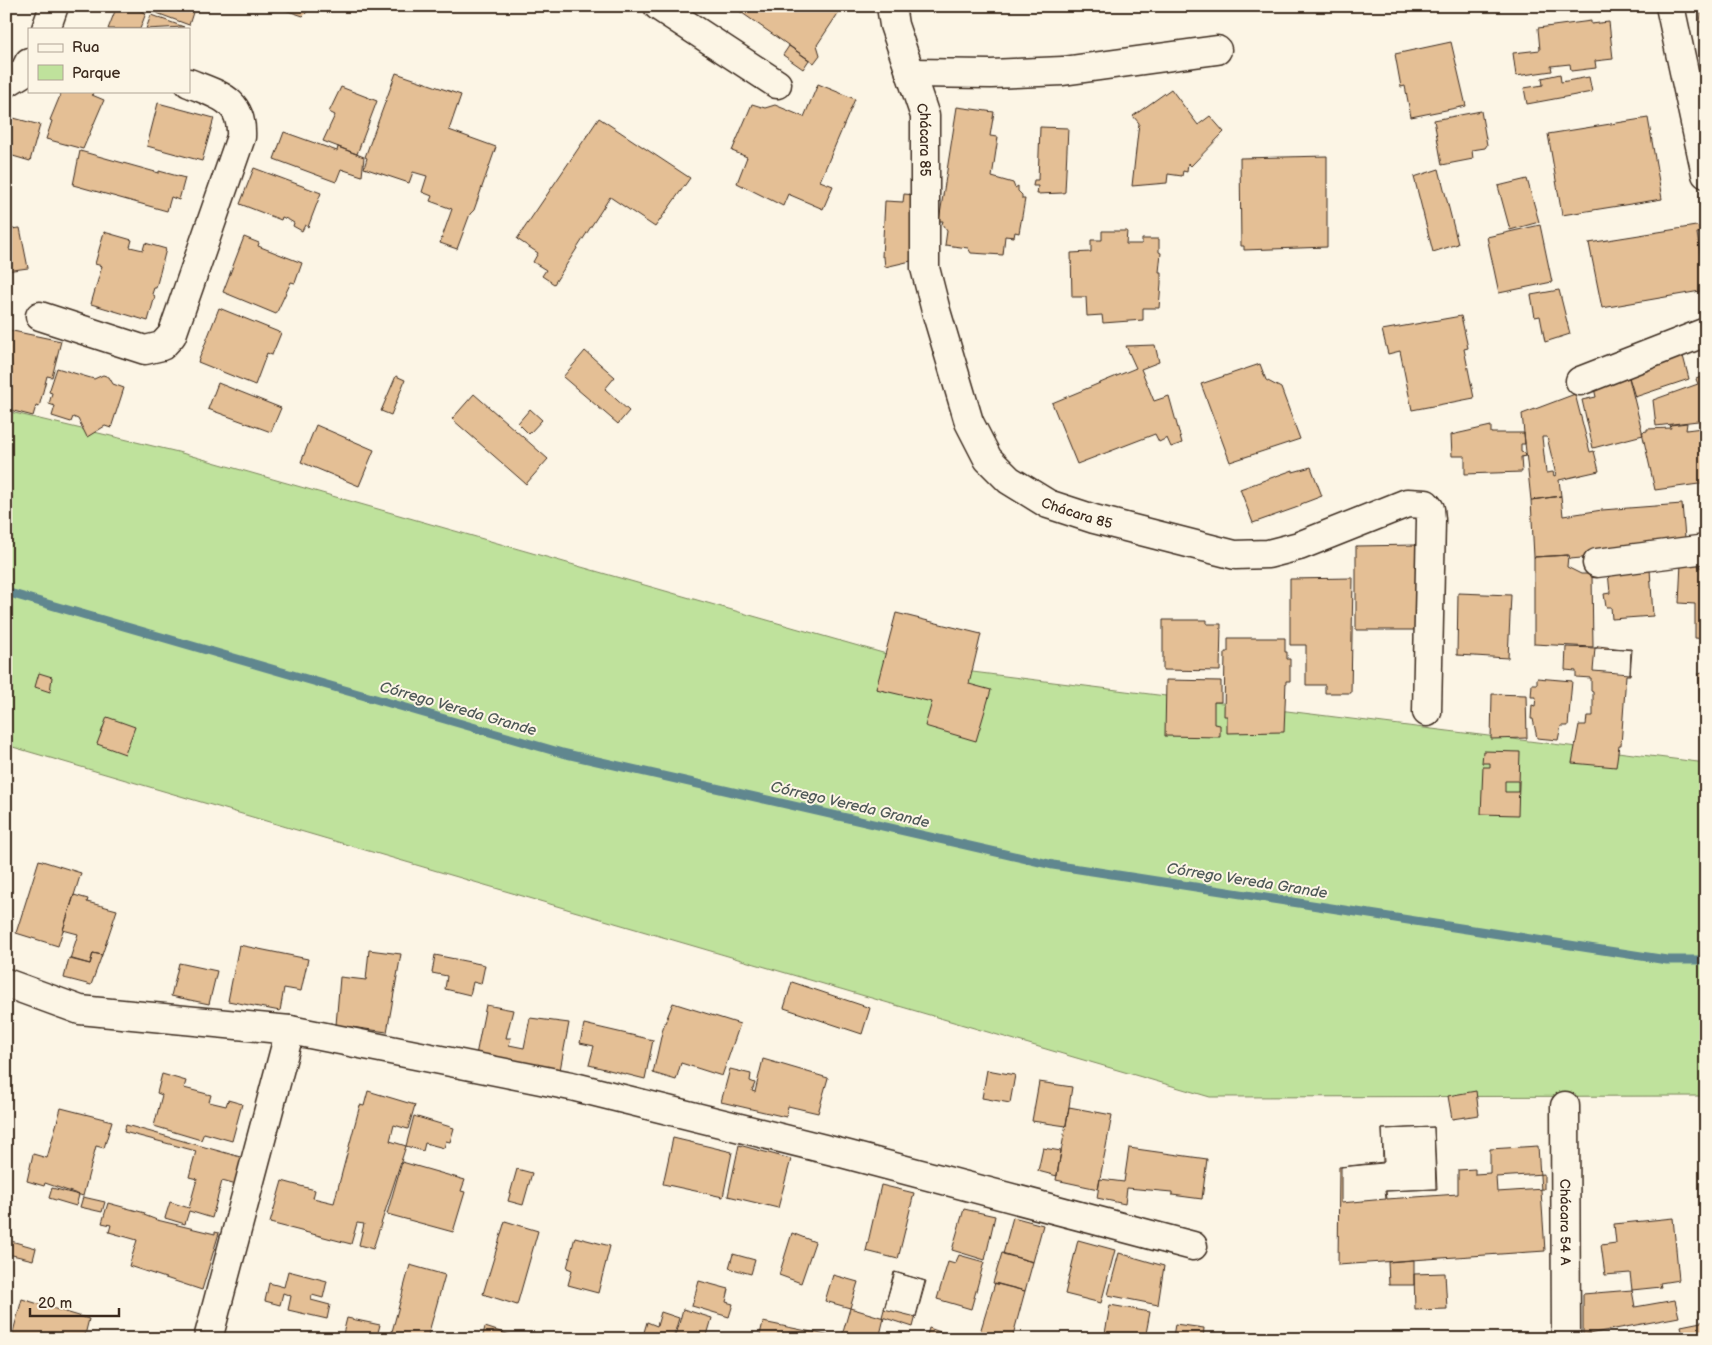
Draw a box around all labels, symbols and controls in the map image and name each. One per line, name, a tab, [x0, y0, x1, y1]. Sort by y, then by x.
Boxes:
legend	[28, 28, 190, 92]
text: Rua	[72, 38, 100, 57]
text: Parque	[72, 64, 121, 83]
street label: Chácara 85	[913, 101, 934, 177]
street label: Chácara 85	[1038, 493, 1114, 532]
water label: Córrego Vereda Grande	[377, 677, 539, 741]
water label: Córrego Vereda Grande	[769, 777, 932, 833]
water label: Córrego Vereda Grande	[1165, 859, 1329, 903]
street label: Chácara 54 A	[1557, 1179, 1574, 1266]
scale bar	[30, 1285, 119, 1317]
text: 20 m	[38, 1294, 72, 1313]

